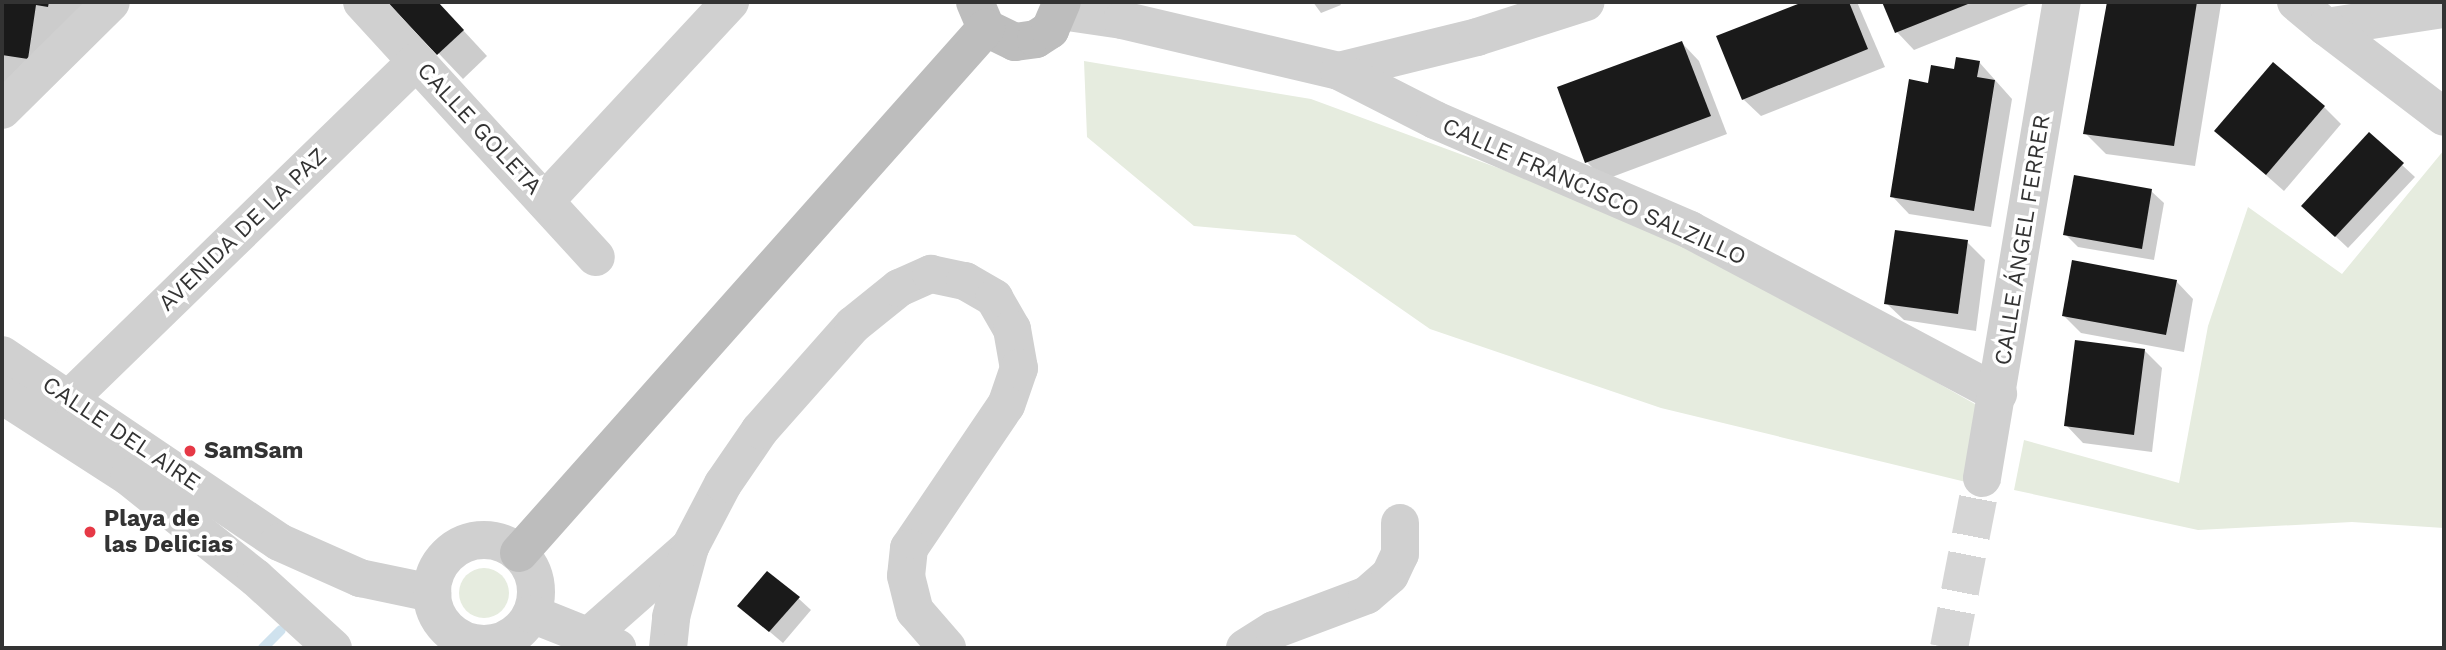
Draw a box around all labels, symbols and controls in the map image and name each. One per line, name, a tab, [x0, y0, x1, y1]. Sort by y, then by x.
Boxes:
street label: CALLE GOLETA	[411, 57, 547, 201]
street label: CALLE FRANCISCO SALZILLO	[1438, 112, 1750, 272]
street label: CALLE ÁNGEL FERRER	[1989, 112, 2057, 368]
street label: AVENIDA DE LA PAZ	[153, 142, 333, 318]
street label: CALLE DEL AIRE	[36, 371, 206, 497]
place label: SamSam	[204, 437, 303, 465]
marker: SamSam	[182, 443, 198, 459]
place label: Playa de las Delicias	[104, 505, 233, 559]
marker: Playa de las Delicias	[82, 524, 98, 540]

